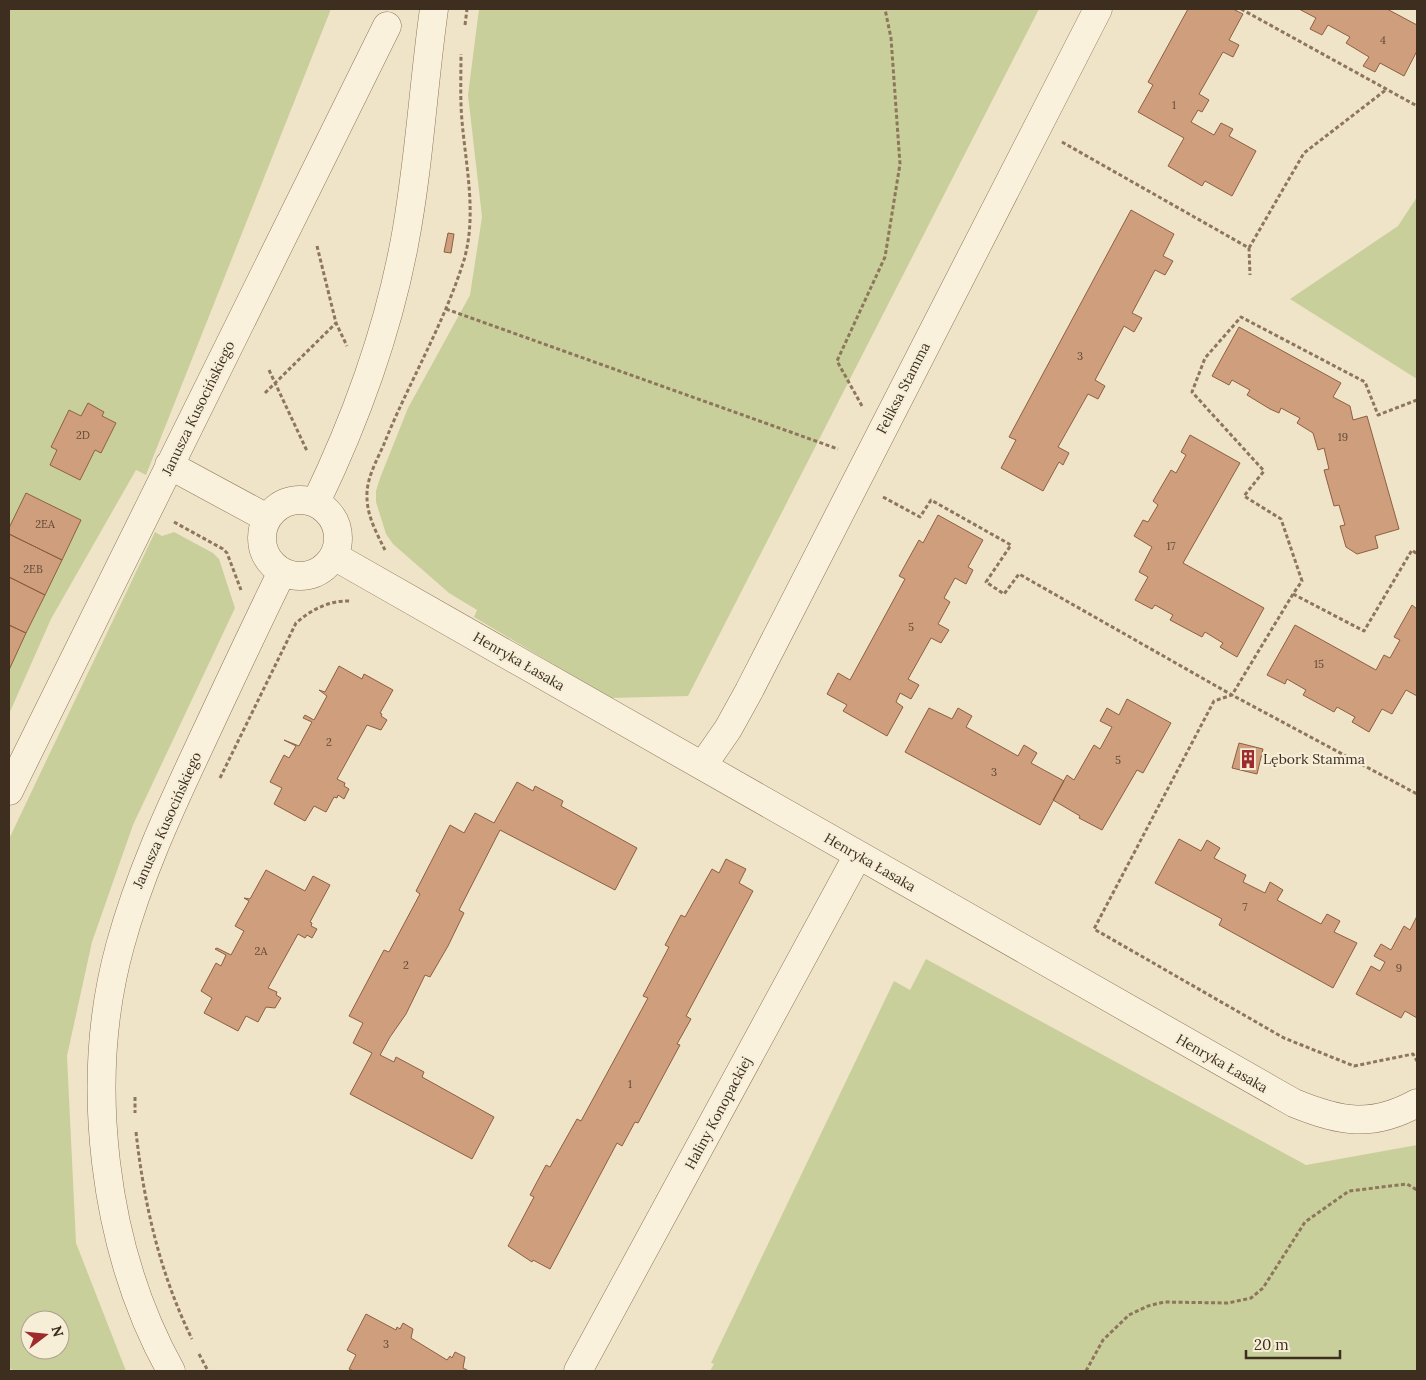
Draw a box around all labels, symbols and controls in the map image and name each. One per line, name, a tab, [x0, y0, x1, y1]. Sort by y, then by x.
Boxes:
house number: 4	[1380, 33, 1386, 47]
house number: 1	[1172, 98, 1176, 112]
street label: Janusza Kusocińskiego	[157, 338, 238, 479]
street label: Feliksa Stamma	[872, 339, 934, 437]
house number: 3	[1077, 349, 1083, 363]
house number: 2D	[76, 428, 90, 442]
house number: 19	[1338, 430, 1348, 444]
house number: 2EA	[35, 517, 56, 531]
house number: 17	[1166, 539, 1176, 553]
house number: 2EB	[23, 562, 43, 576]
house number: 5	[908, 620, 914, 634]
street label: Henryka Łasaka	[470, 627, 568, 695]
house number: 15	[1314, 657, 1324, 671]
house number: 2	[326, 735, 332, 749]
building icon: Lębork Stamma	[1237, 748, 1259, 770]
street label: Janusza Kusocińskiego	[128, 749, 205, 892]
place label: Lębork Stamma	[1263, 750, 1365, 768]
house number: 5	[1115, 753, 1121, 767]
house number: 3	[991, 765, 997, 779]
street label: Henryka Łasaka	[821, 828, 919, 896]
house number: 7	[1242, 900, 1248, 914]
house number: 2A	[255, 944, 269, 958]
house number: 2	[403, 958, 409, 972]
house number: 9	[1396, 961, 1402, 975]
street label: Henryka Łasaka	[1173, 1029, 1271, 1097]
street label: Haliny Konopackiej	[681, 1054, 755, 1172]
house number: 1	[628, 1077, 632, 1091]
north arrow	[20, 1310, 70, 1360]
text: N	[47, 1324, 68, 1339]
scale bar	[1246, 1328, 1340, 1360]
text: 20 m	[1254, 1335, 1289, 1354]
house number: 3	[383, 1337, 389, 1351]

